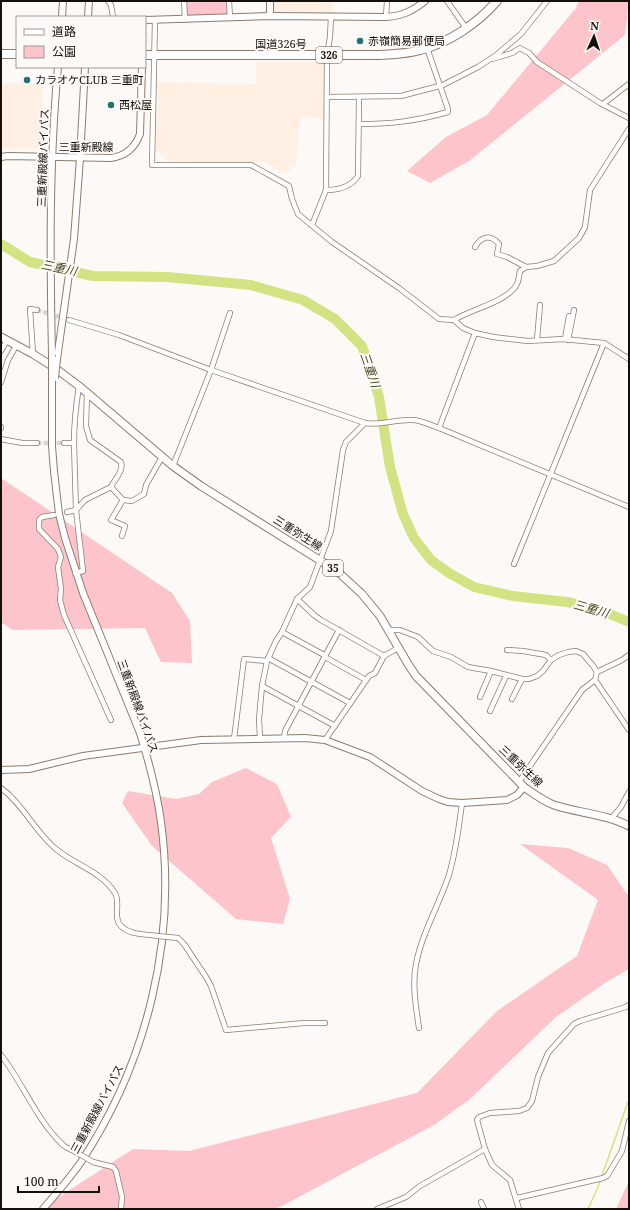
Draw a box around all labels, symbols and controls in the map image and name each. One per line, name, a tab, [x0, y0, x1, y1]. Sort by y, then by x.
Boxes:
legend	[16, 16, 146, 68]
north arrow	[574, 16, 614, 56]
text: N	[590, 18, 600, 33]
text: 道路	[52, 23, 76, 40]
place label: 赤嶺簡易郵便局	[368, 33, 445, 48]
street label: 国道326号	[255, 36, 307, 51]
marker: 赤嶺簡易郵便局	[355, 36, 365, 46]
text: 公園	[52, 43, 76, 60]
road number: 326	[316, 47, 342, 63]
place label: カラオケCLUB 三重町	[35, 72, 144, 87]
marker: カラオケCLUB 三重町	[22, 75, 32, 85]
place label: 西松屋	[119, 97, 152, 112]
marker: 西松屋	[106, 100, 116, 110]
street label: 三重新殿線バイパス	[33, 108, 52, 208]
street label: 三重新殿線	[59, 139, 114, 154]
water label: 三重川	[40, 255, 80, 280]
water label: 三重川	[357, 350, 385, 392]
street label: 三重弥生線	[271, 512, 326, 554]
road number: 35	[323, 560, 343, 576]
water label: 三重川	[571, 595, 613, 622]
street label: 三重新殿線バイパス	[115, 657, 162, 755]
street label: 三重弥生線	[496, 741, 547, 790]
street label: 三重新殿線バイパス	[67, 1062, 126, 1156]
scale bar	[18, 1168, 99, 1194]
text: 100 m	[24, 1173, 59, 1190]

